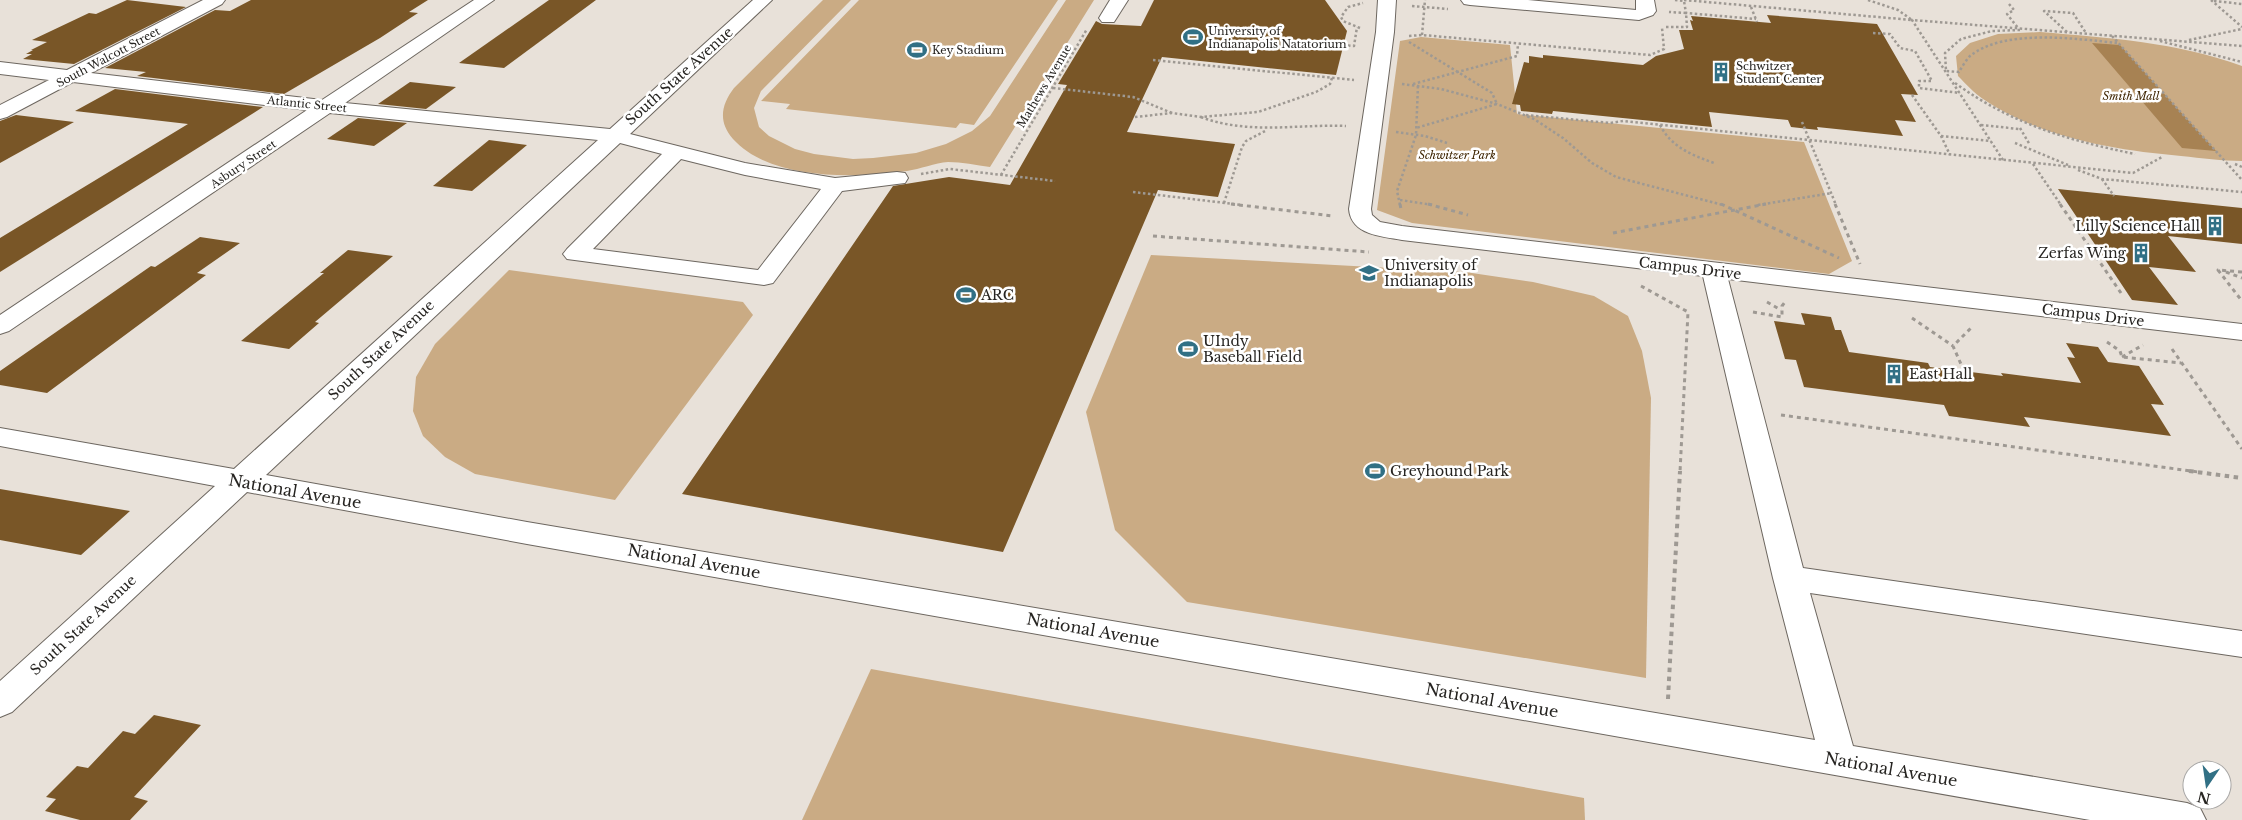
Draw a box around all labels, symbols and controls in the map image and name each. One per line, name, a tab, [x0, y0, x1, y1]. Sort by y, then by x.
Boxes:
street label: South Walcott Street	[54, 23, 163, 90]
street label: South State Avenue	[621, 23, 737, 129]
place label: University of Indianapolis Natatorium	[1208, 24, 1347, 51]
sports icon: University of Indianapolis Natatorium	[1182, 26, 1204, 48]
sports icon: Key Stadium	[906, 39, 928, 61]
street label: Mathews Avenue	[1014, 42, 1074, 130]
place label: Key Stadium	[932, 43, 1004, 57]
place label: Schwitzer Student Center	[1736, 59, 1822, 86]
building icon: Schwitzer Student Center	[1710, 61, 1732, 83]
park label: Smith Mall	[2103, 89, 2160, 103]
street label: Atlantic Street	[266, 93, 348, 115]
street label: Asbury Street	[207, 136, 279, 192]
park label: Schwitzer Park	[1418, 148, 1496, 162]
building icon: Lilly Science Hall	[2204, 215, 2226, 237]
place label: Lilly Science Hall	[2075, 217, 2200, 235]
building icon: Zerfas Wing	[2130, 242, 2152, 264]
place label: Zerfas Wing	[2038, 244, 2127, 262]
street label: Campus Drive	[1638, 253, 1742, 283]
place label: University of Indianapolis	[1384, 256, 1479, 290]
school or university icon: University of Indianapolis	[1358, 262, 1380, 284]
sports icon: ARC	[955, 284, 977, 306]
place label: ARC	[980, 286, 1014, 304]
street label: South State Avenue	[324, 296, 438, 404]
street label: Campus Drive	[2041, 300, 2145, 330]
place label: UIndy Baseball Field	[1203, 332, 1303, 366]
sports icon: UIndy Baseball Field	[1177, 338, 1199, 360]
building icon: East Hall	[1883, 363, 1905, 385]
place label: East Hall	[1909, 365, 1973, 383]
sports icon: Greyhound Park	[1364, 460, 1386, 482]
place label: Greyhound Park	[1390, 462, 1510, 480]
street label: National Avenue	[227, 469, 363, 513]
street label: National Avenue	[626, 539, 762, 583]
street label: South State Avenue	[26, 571, 140, 679]
street label: National Avenue	[1025, 608, 1161, 652]
street label: National Avenue	[1424, 678, 1560, 722]
street label: National Avenue	[1823, 747, 1959, 791]
north arrow	[2182, 760, 2232, 810]
text: N	[2196, 787, 2213, 808]

